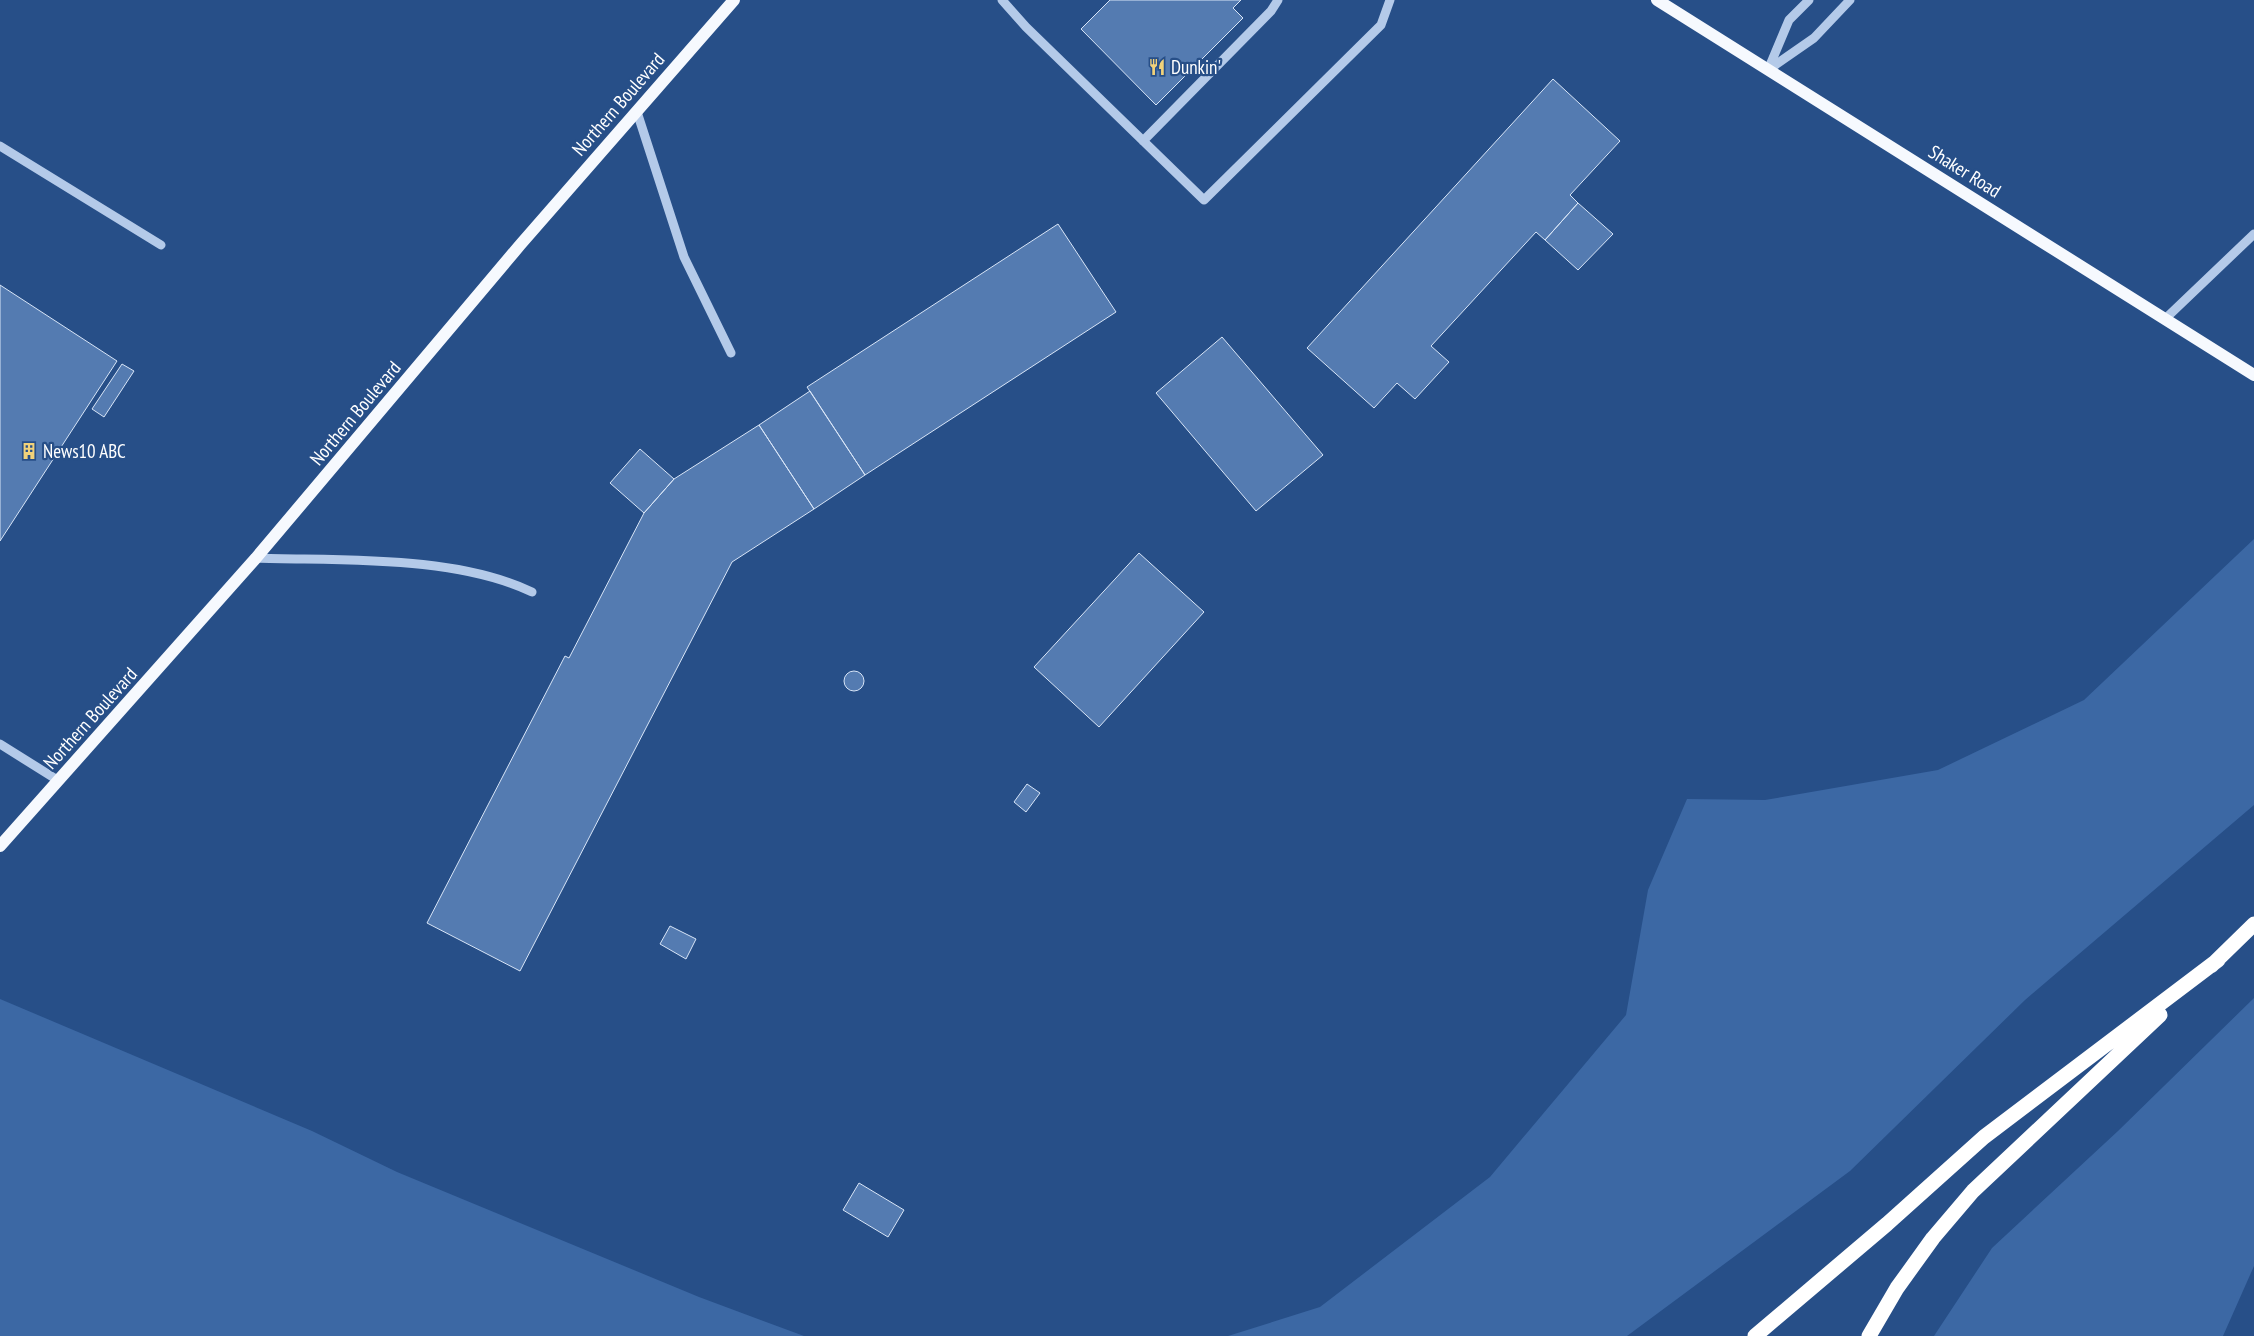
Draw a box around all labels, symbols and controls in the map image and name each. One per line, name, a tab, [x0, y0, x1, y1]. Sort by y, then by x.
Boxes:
street label: Northern Boulevard	[567, 48, 669, 160]
place label: Dunkin'	[1171, 55, 1221, 79]
restaurant icon: Dunkin'	[1147, 57, 1167, 77]
street label: Shaker Road	[1924, 139, 2006, 203]
street label: Northern Boulevard	[304, 356, 406, 470]
place label: News10 ABC	[43, 439, 126, 463]
building icon: News10 ABC	[19, 441, 39, 461]
street label: Northern Boulevard	[38, 662, 142, 774]

